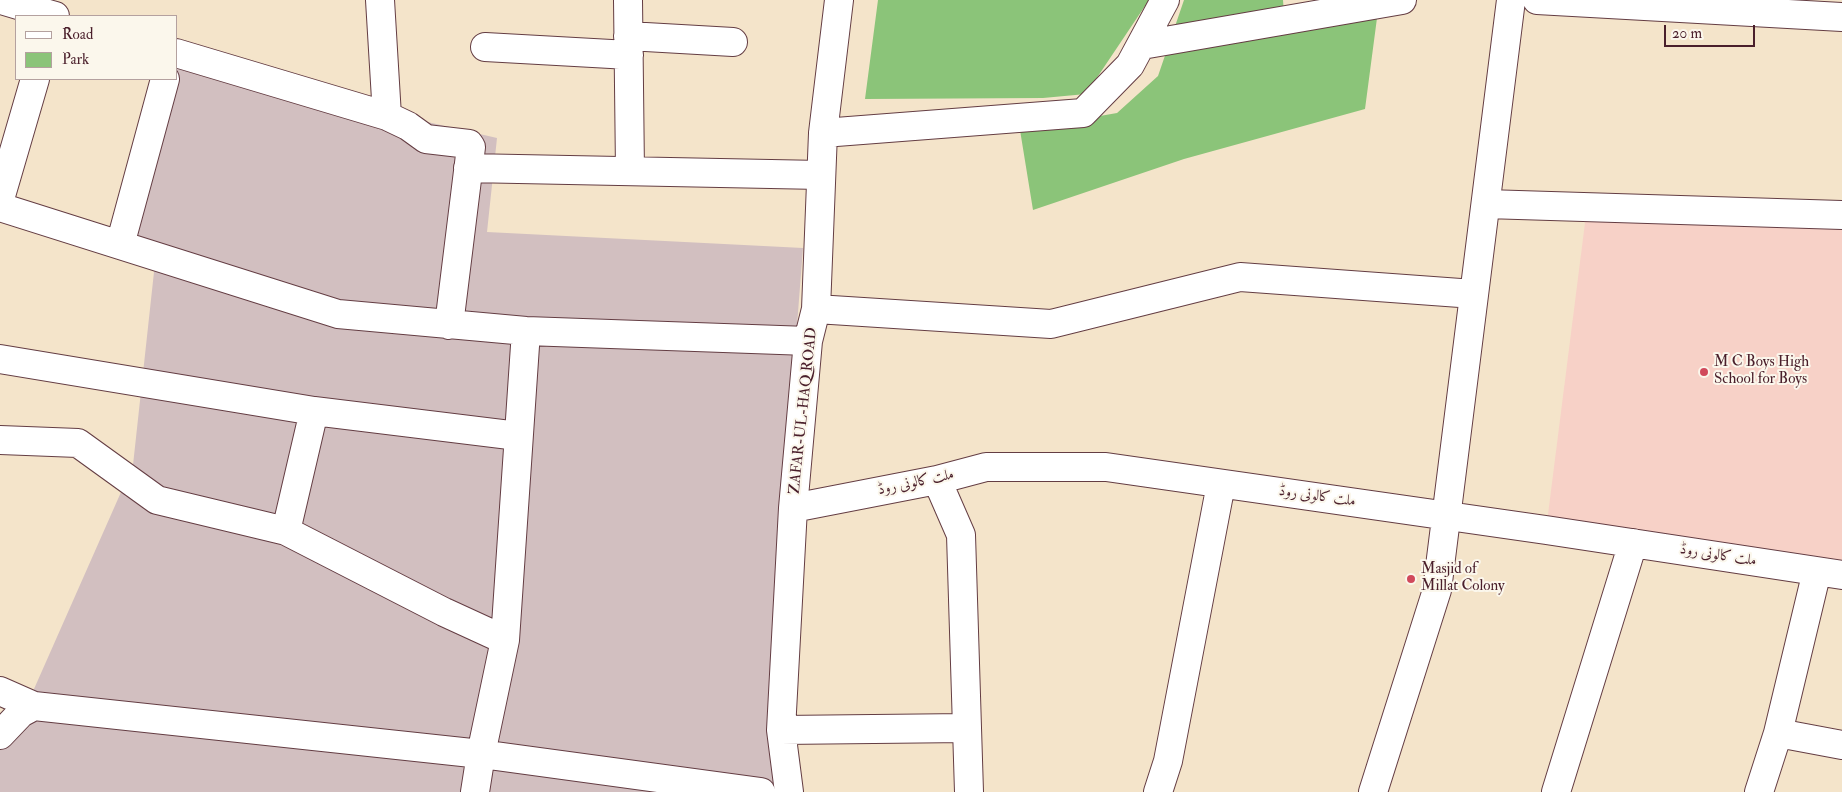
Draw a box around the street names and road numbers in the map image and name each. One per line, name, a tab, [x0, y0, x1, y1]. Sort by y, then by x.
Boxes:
street label: ZAFAR-UL-HAQ ROAD	[786, 327, 822, 495]
street label: ملت کالونی روڈ	[876, 466, 956, 500]
street label: ملت کالونی روڈ	[1277, 483, 1357, 511]
street label: ملت کالونی روڈ	[1678, 541, 1758, 571]

